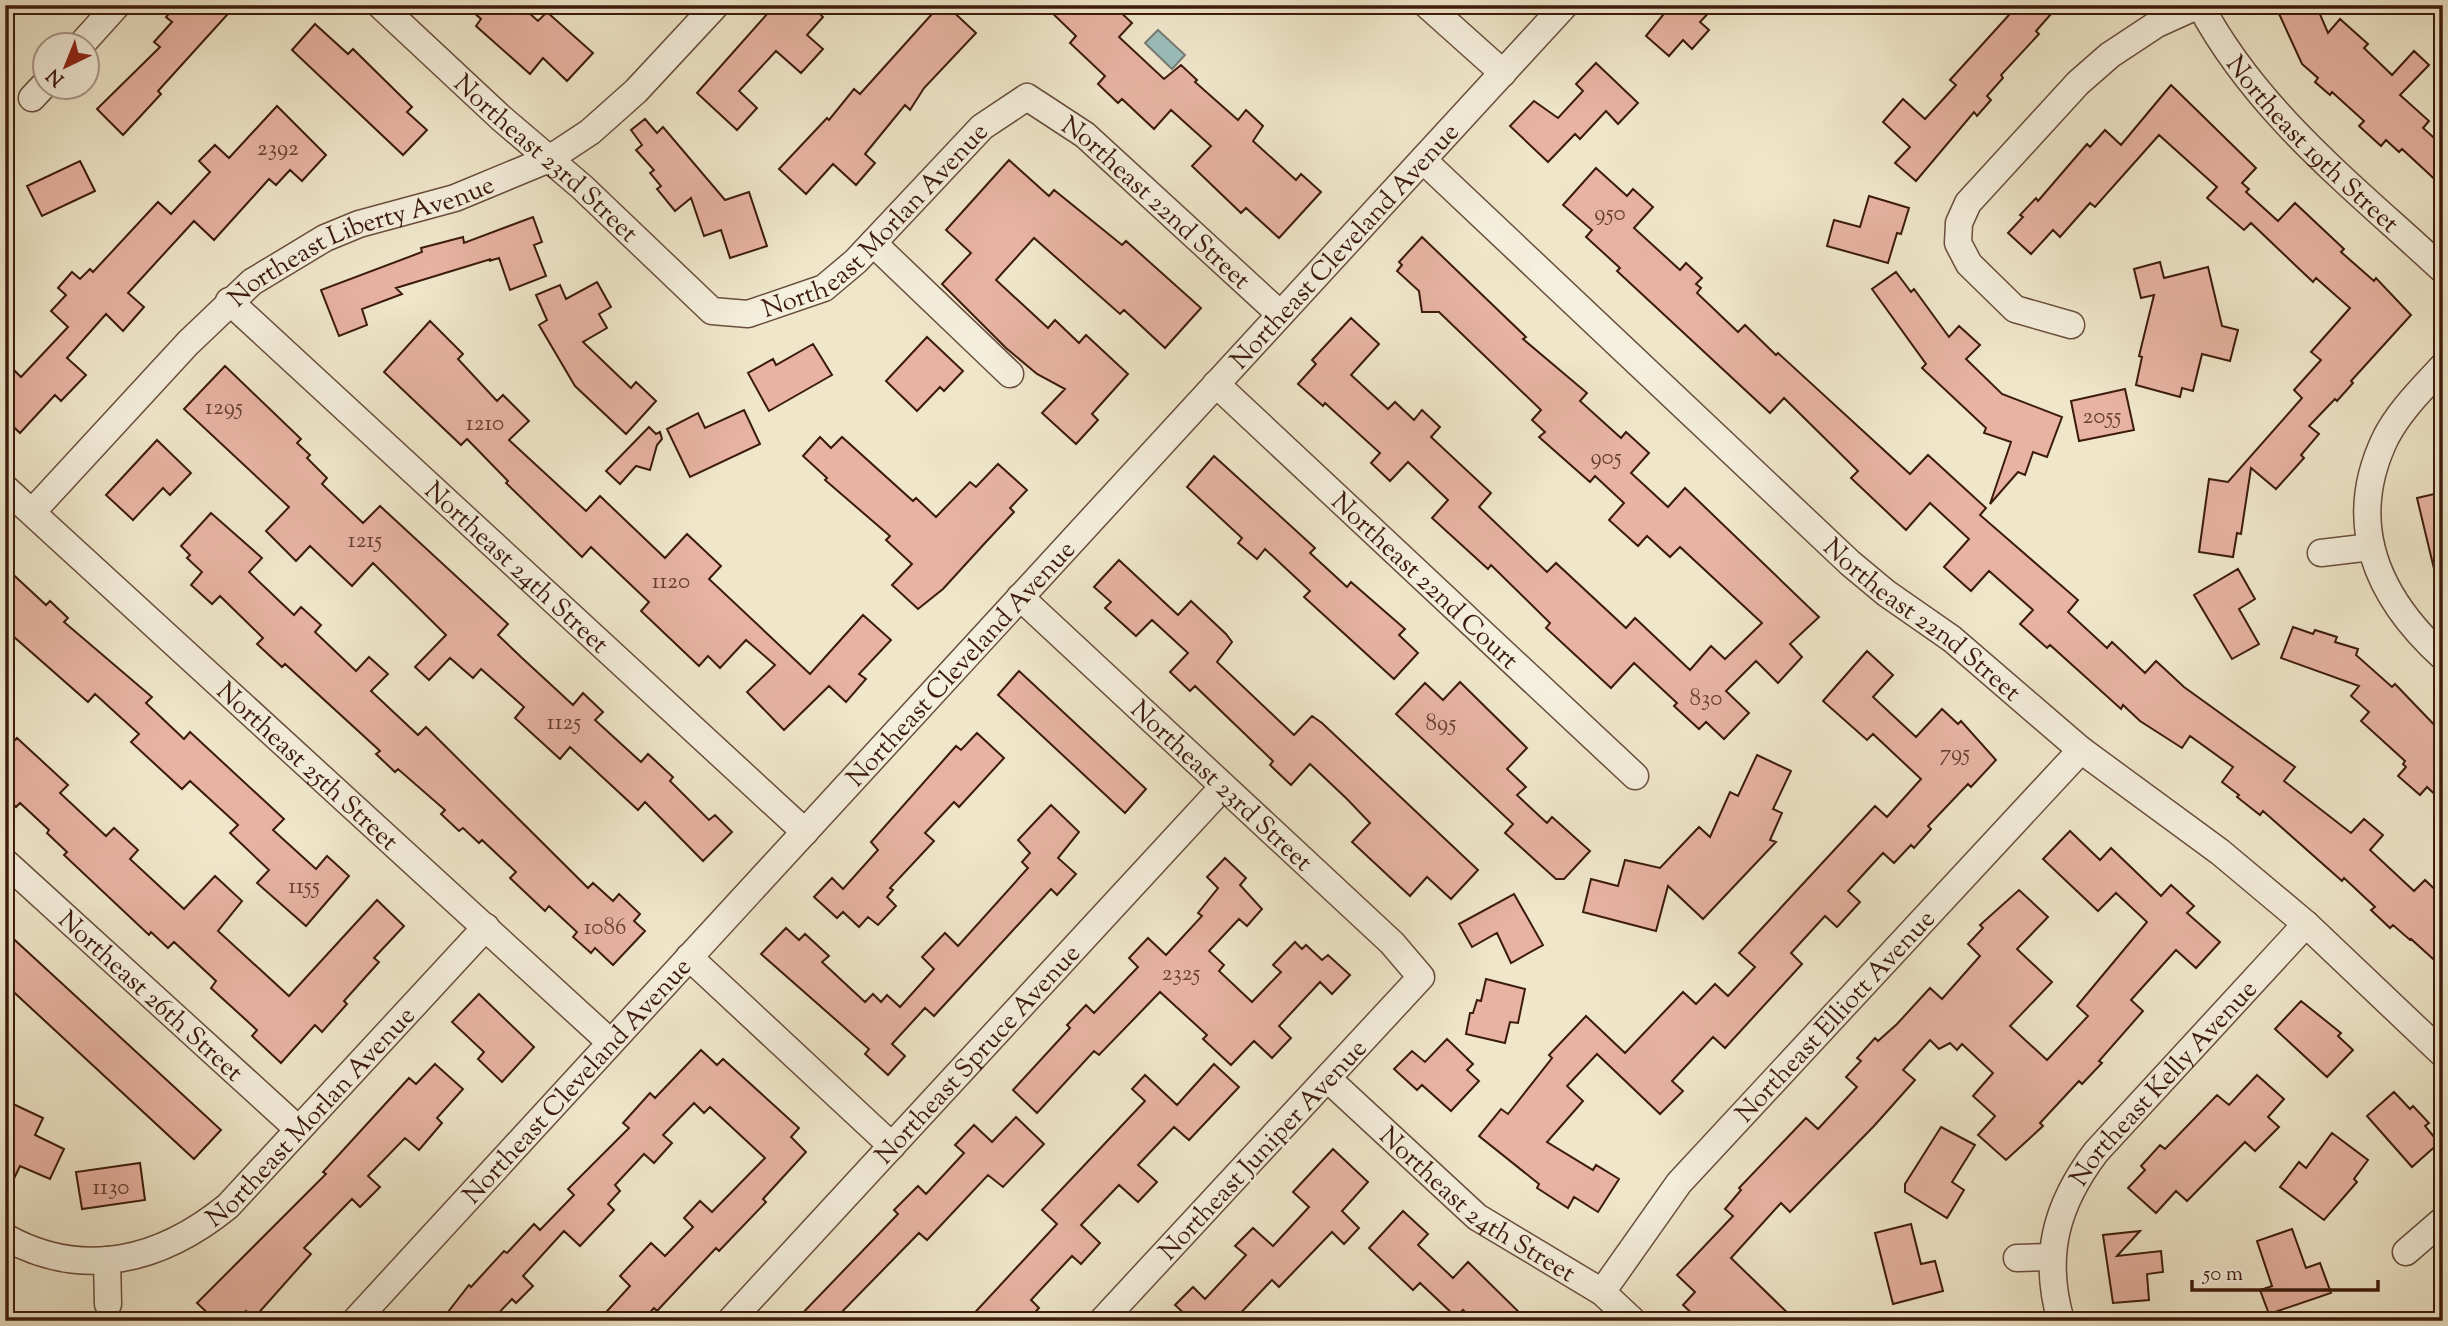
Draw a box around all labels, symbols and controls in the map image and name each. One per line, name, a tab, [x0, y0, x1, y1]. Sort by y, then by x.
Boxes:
north arrow	[32, 32, 102, 102]
street label: Northeast 19th Street	[2216, 49, 2406, 243]
text: N	[41, 62, 71, 92]
street label: Northeast 23rd Street	[444, 67, 646, 252]
street label: Northeast 22nd Street	[1053, 108, 1258, 299]
street label: Northeast Morlan Avenue	[757, 115, 998, 329]
street label: Northeast Cleveland Avenue	[1223, 116, 1469, 379]
house number: 2392	[257, 133, 299, 166]
street label: Northeast Liberty Avenue	[221, 168, 501, 317]
house number: 950	[1594, 198, 1626, 231]
house number: 1295	[205, 392, 243, 425]
house number: 2055	[2083, 401, 2122, 434]
house number: 1210	[466, 408, 504, 441]
house number: 905	[1590, 442, 1622, 475]
street label: Northeast 24th Street	[415, 474, 616, 663]
street label: Northeast 22nd Court	[1322, 485, 1526, 679]
house number: 1215	[348, 525, 382, 558]
street label: Northeast 22nd Street	[1814, 531, 2028, 711]
street label: Northeast Cleveland Avenue	[839, 533, 1085, 796]
house number: 1120	[652, 566, 690, 599]
street label: Northeast 25th Street	[207, 674, 406, 861]
house number: 830	[1690, 683, 1722, 716]
street label: Northeast 23rd Street	[1121, 693, 1320, 881]
house number: 1125	[547, 707, 581, 740]
house number: 895	[1426, 708, 1457, 741]
house number: 795	[1940, 738, 1970, 771]
house number: 1155	[288, 871, 320, 904]
street label: Northeast Elliott Avenue	[1728, 902, 1945, 1132]
street label: Northeast 26th Street	[49, 903, 251, 1091]
house number: 1086	[584, 912, 626, 945]
street label: Northeast Spruce Avenue	[867, 937, 1090, 1174]
street label: Northeast Cleveland Avenue	[455, 950, 701, 1213]
house number: 2325	[1162, 958, 1200, 991]
street label: Northeast Kelly Avenue	[2062, 973, 2267, 1194]
street label: Northeast Morlan Avenue	[199, 999, 425, 1238]
street label: Northeast Juniper Avenue	[1151, 1032, 1377, 1270]
street label: Northeast 24th Street	[1370, 1119, 1582, 1293]
house number: 1130	[93, 1172, 129, 1205]
scale bar	[2192, 1249, 2378, 1293]
text: 50 m	[2202, 1260, 2243, 1290]

